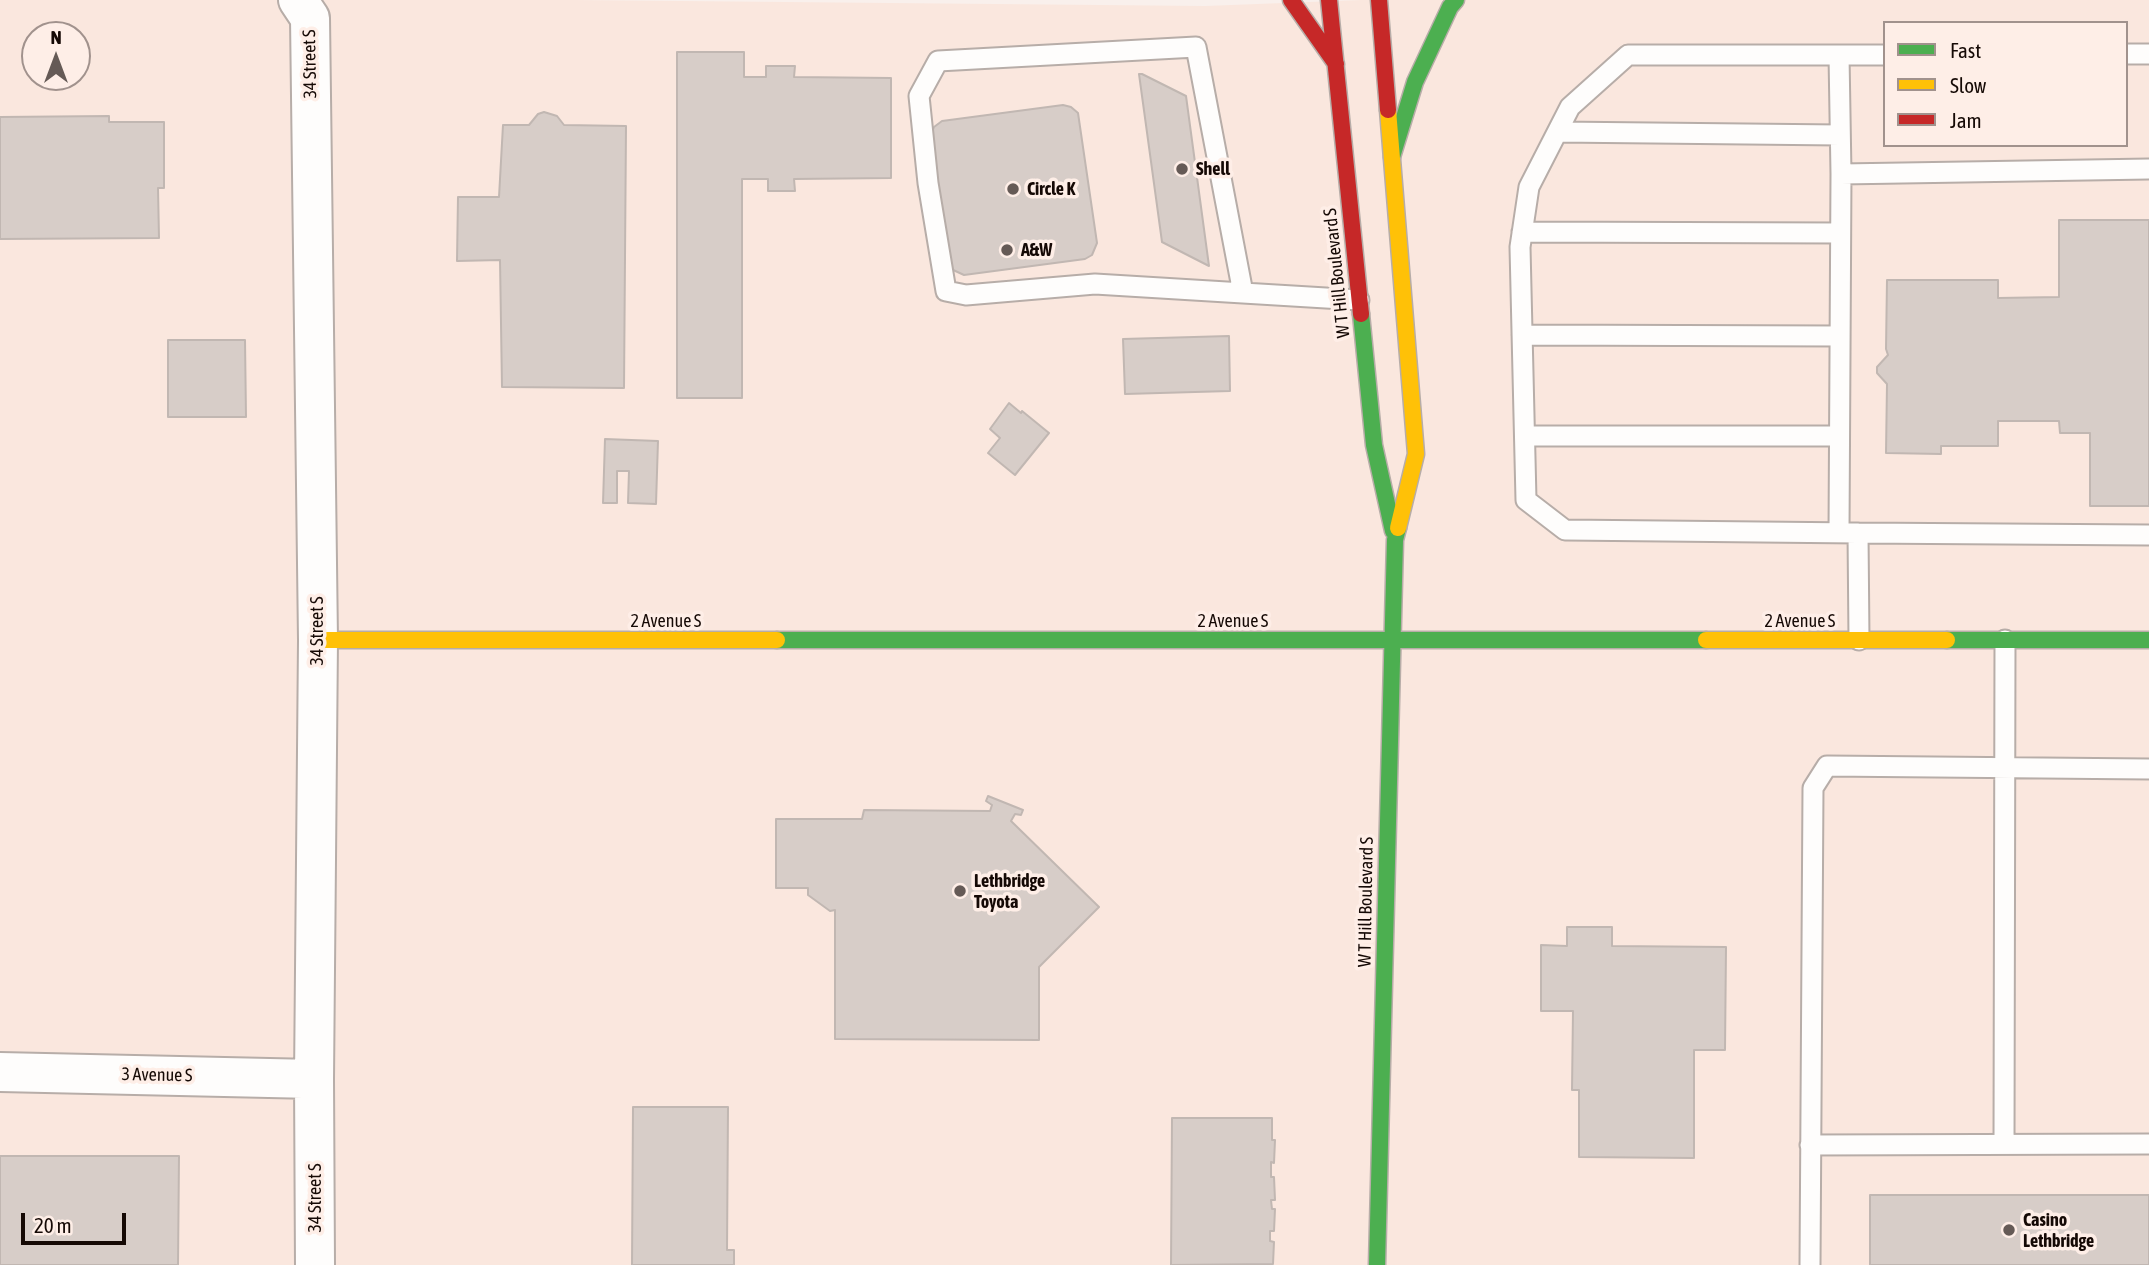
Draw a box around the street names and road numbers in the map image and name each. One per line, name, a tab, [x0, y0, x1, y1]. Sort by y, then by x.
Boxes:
street label: 34 Street S	[299, 29, 321, 99]
street label: W T Hill Boulevard S	[1319, 207, 1355, 339]
street label: 34 Street S	[306, 597, 328, 665]
street label: 2 Avenue S	[631, 610, 701, 632]
street label: 2 Avenue S	[1198, 610, 1268, 632]
street label: 2 Avenue S	[1765, 610, 1835, 632]
street label: W T Hill Boulevard S	[1354, 837, 1378, 967]
street label: 3 Avenue S	[121, 1064, 193, 1086]
street label: 34 Street S	[304, 1164, 326, 1232]

